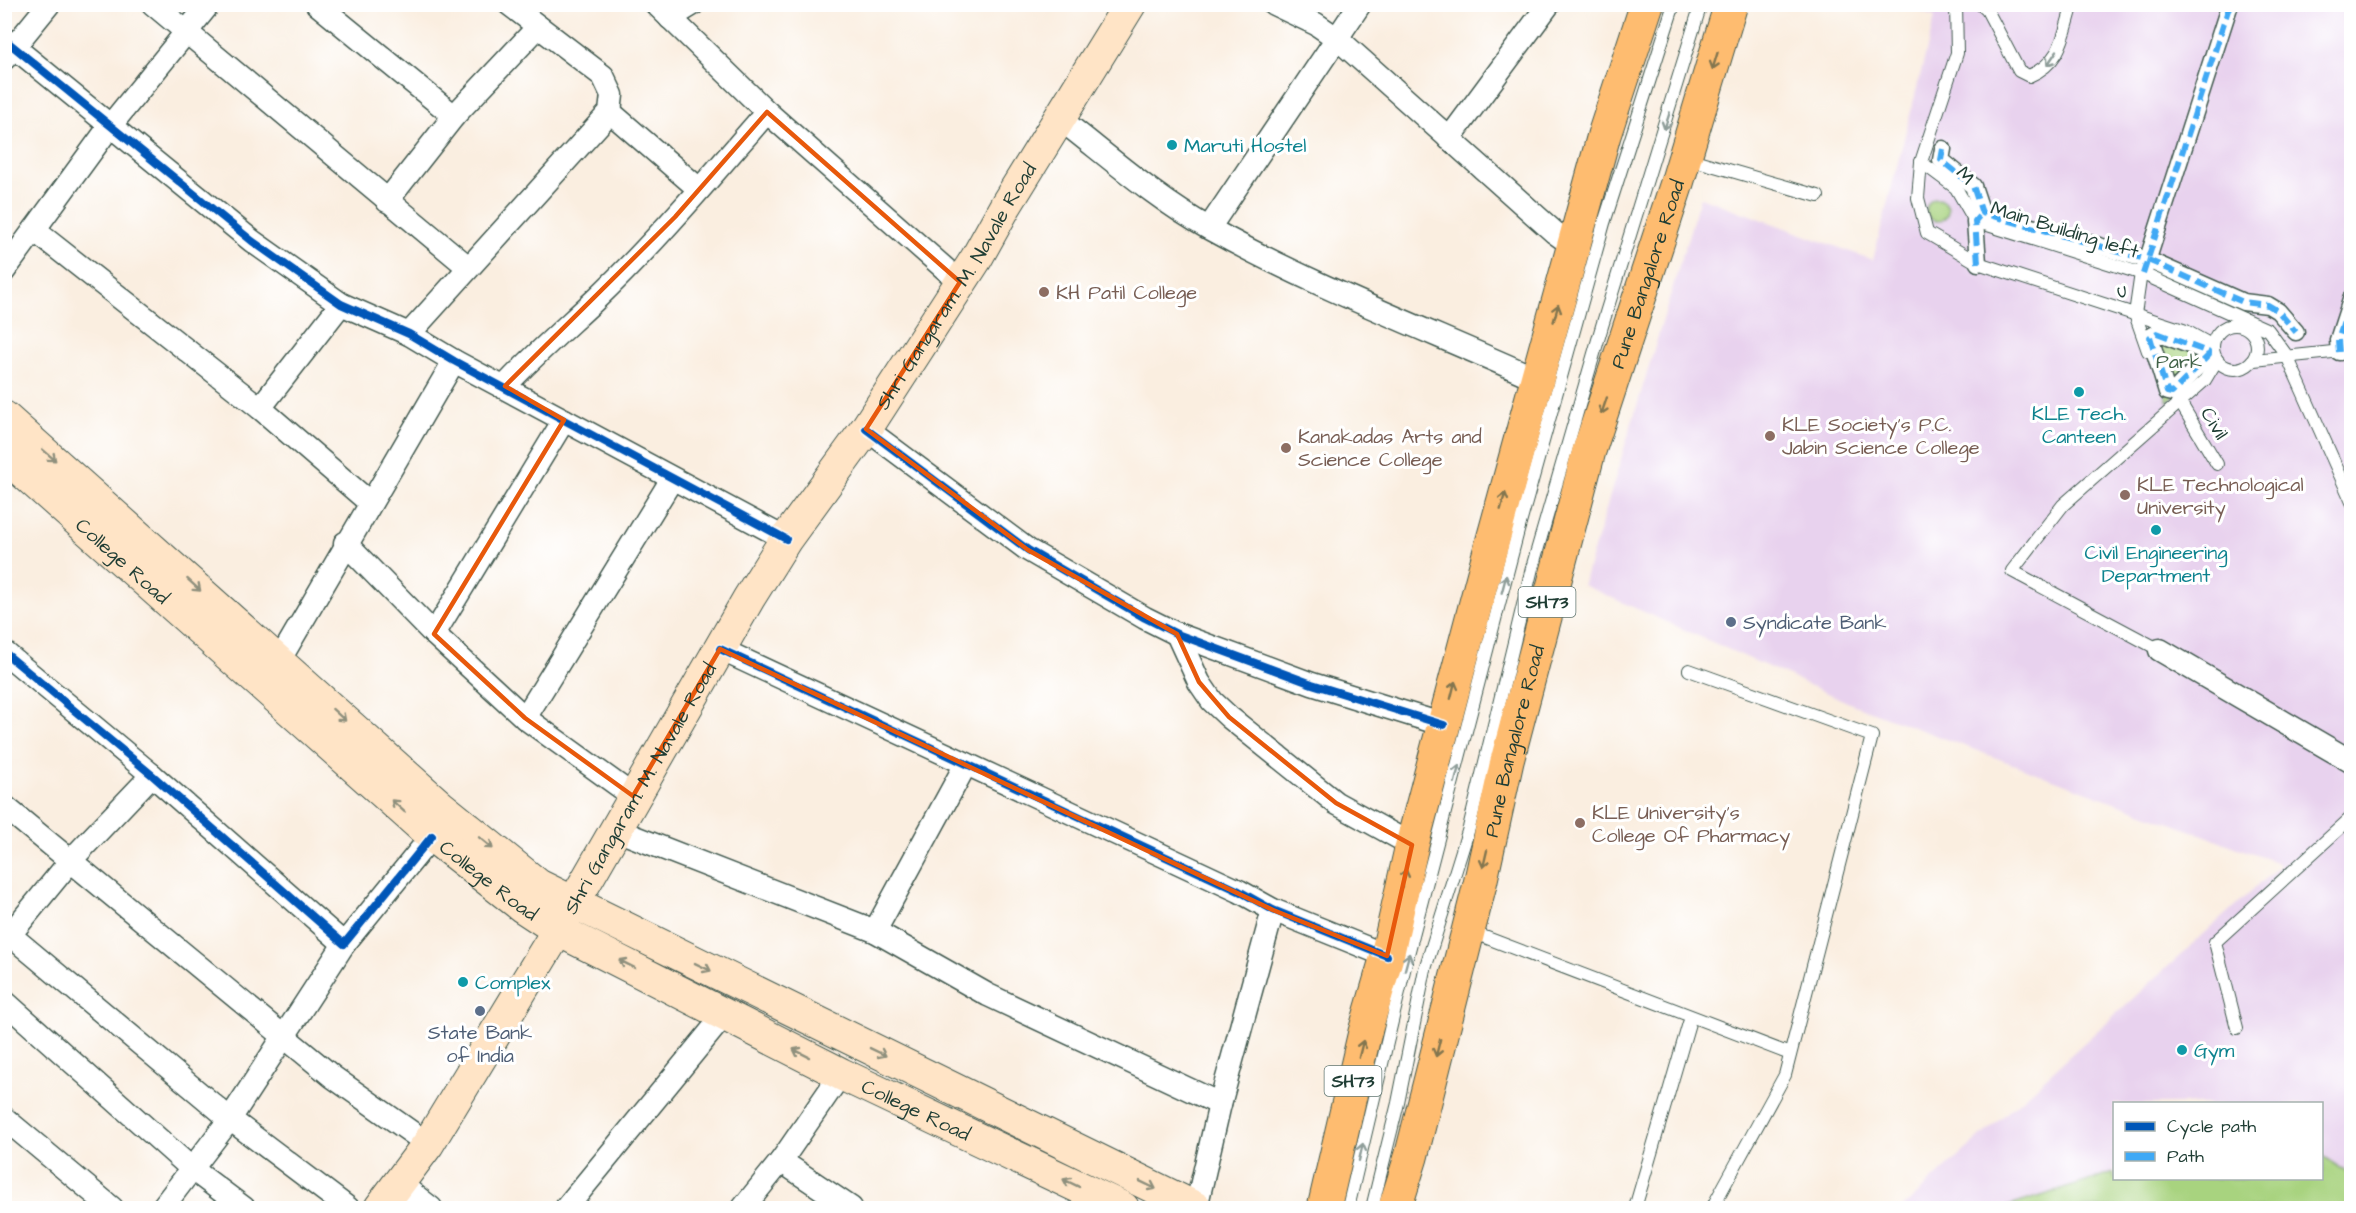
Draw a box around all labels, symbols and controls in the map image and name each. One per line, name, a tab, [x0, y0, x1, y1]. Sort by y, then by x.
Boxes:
one-way arrow	[2046, 50, 2059, 67]
one-way arrow	[1709, 51, 1720, 70]
one-way arrow	[1661, 111, 1672, 130]
place label: Maruti Hostel	[1184, 132, 1306, 160]
marker: Maruti Hostel	[1165, 138, 1179, 152]
street label: Shri Gangaram. M. Navale Road	[869, 158, 1044, 415]
street label: M	[1949, 160, 1981, 191]
street label: Pune Bangalore Road	[1604, 176, 1692, 372]
street label: Main Building left	[1987, 194, 2142, 267]
place label: KH Patil College	[1056, 279, 1197, 308]
street label: c	[2105, 283, 2135, 299]
marker: KH Patil College	[1037, 285, 1051, 299]
one-way arrow	[1551, 304, 1562, 323]
park label: Park	[2156, 348, 2202, 376]
marker: KLE Tech. Canteen	[2072, 385, 2086, 399]
one-way arrow	[1598, 396, 1609, 415]
place label: KLE Tech. Canteen	[2032, 400, 2126, 451]
street label: Civil	[2193, 402, 2235, 445]
place label: KLE Society's P.C. Jabin Science College	[1782, 411, 1980, 463]
place label: Kanakadas Arts and Science College	[1298, 423, 1482, 475]
marker: KLE Society's P.C. Jabin Science College	[1763, 429, 1777, 443]
marker: Kanakadas Arts and Science College	[1279, 441, 1293, 455]
one-way arrow	[41, 448, 56, 462]
place label: KLE Technological University	[2137, 471, 2304, 523]
marker: KLE Technological University	[2118, 488, 2132, 502]
one-way arrow	[1498, 492, 1510, 511]
street label: College Road	[69, 512, 175, 611]
marker: Civil Engineering Department	[2149, 523, 2163, 537]
place label: Civil Engineering Department	[2085, 539, 2227, 590]
one-way arrow	[1499, 575, 1511, 594]
one-way arrow	[186, 578, 201, 592]
road number: SH73	[1518, 587, 1576, 617]
place label: Syndicate Bank	[1743, 609, 1887, 638]
marker: Syndicate Bank	[1724, 615, 1738, 629]
street label: Pune Bangalore Road	[1478, 642, 1552, 840]
street label: Shri Gangaram. M. Navale Road	[557, 658, 724, 919]
one-way arrow	[1448, 680, 1460, 699]
one-way arrow	[331, 708, 346, 722]
one-way arrow	[1451, 764, 1463, 783]
one-way arrow	[391, 799, 406, 813]
place label: KLE University's College Of Pharmacy	[1592, 799, 1790, 851]
marker: KLE University's College Of Pharmacy	[1573, 816, 1587, 830]
street label: College Road	[433, 834, 543, 928]
one-way arrow	[478, 836, 493, 850]
one-way arrow	[1479, 849, 1491, 868]
one-way arrow	[1399, 869, 1410, 888]
one-way arrow	[1401, 953, 1413, 972]
one-way arrow	[618, 958, 636, 969]
one-way arrow	[694, 961, 712, 973]
place label: Complex	[475, 969, 551, 997]
marker: Complex	[456, 975, 470, 989]
marker: State Bank of India	[473, 1004, 487, 1018]
place label: State Bank of India	[428, 1019, 532, 1070]
place label: Gym	[2194, 1037, 2235, 1066]
one-way arrow	[1432, 1038, 1444, 1057]
one-way arrow	[1355, 1040, 1367, 1059]
marker: Gym	[2175, 1043, 2189, 1057]
one-way arrow	[792, 1046, 810, 1058]
one-way arrow	[869, 1047, 887, 1059]
road number: SH73	[1324, 1066, 1382, 1096]
street label: College Road	[857, 1073, 975, 1148]
legend	[2113, 1102, 2323, 1180]
text: Cycle path	[2167, 1114, 2256, 1140]
one-way arrow	[1356, 1142, 1367, 1162]
text: Path	[2167, 1144, 2204, 1169]
one-way arrow	[1062, 1177, 1080, 1188]
one-way arrow	[1138, 1179, 1156, 1191]

